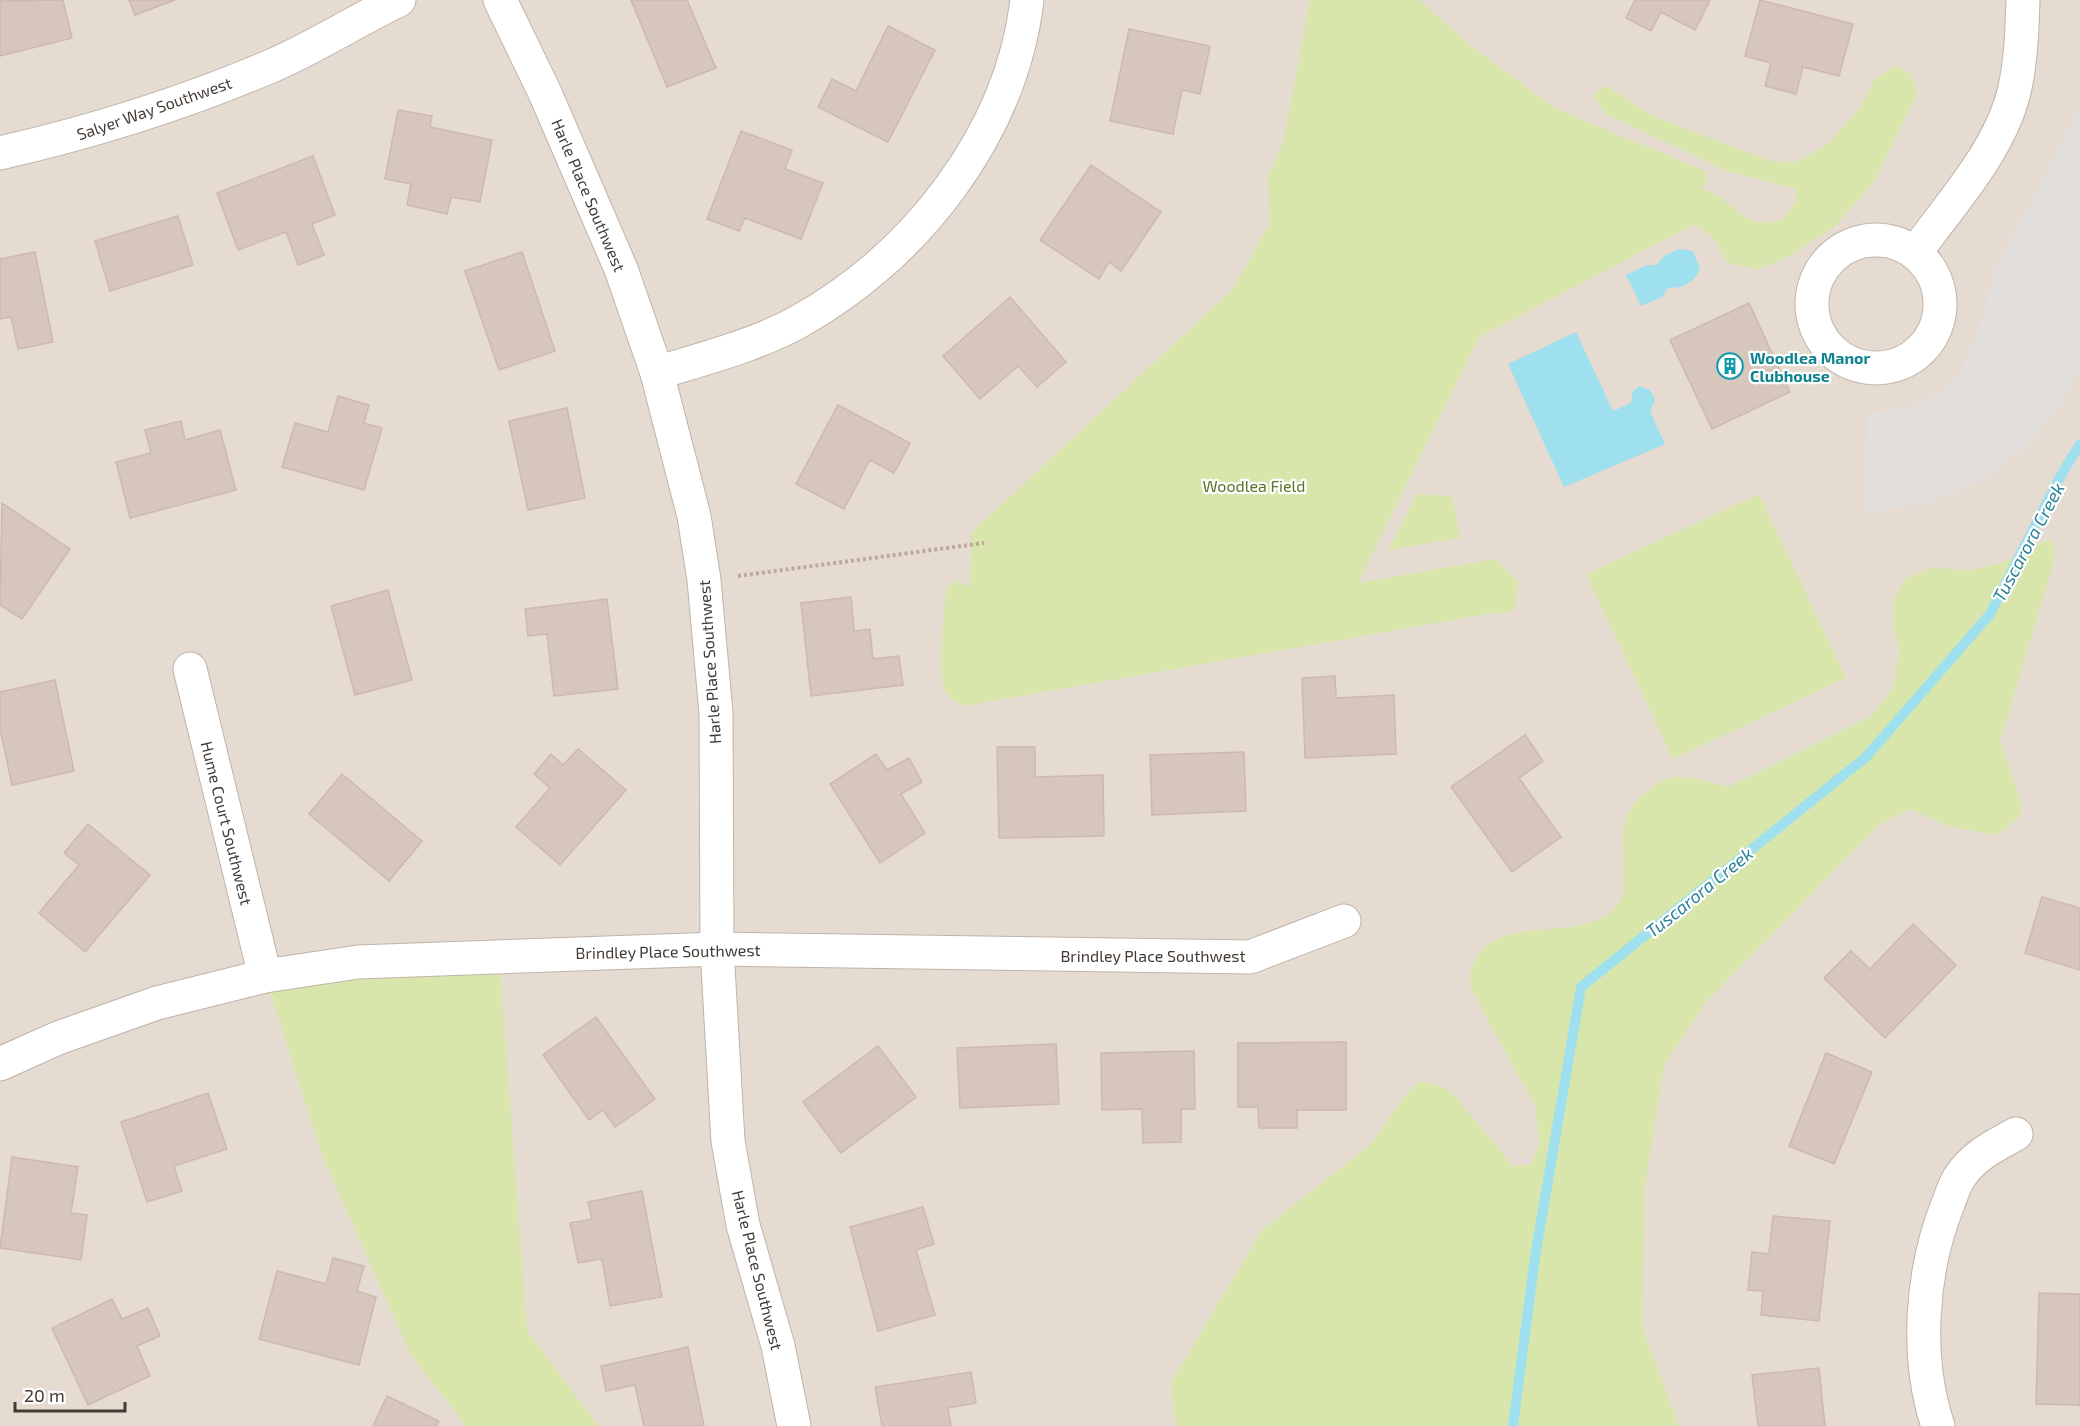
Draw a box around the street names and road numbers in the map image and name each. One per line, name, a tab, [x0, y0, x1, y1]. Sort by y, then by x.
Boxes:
street label: Salyer Way Southwest	[74, 73, 234, 143]
street label: Harle Place Southwest	[548, 116, 630, 274]
street label: Harle Place Southwest	[694, 579, 724, 745]
street label: Hume Court Southwest	[197, 739, 257, 907]
street label: Brindley Place Southwest	[575, 940, 761, 962]
street label: Brindley Place Southwest	[1060, 946, 1246, 965]
street label: Harle Place Southwest	[729, 1188, 787, 1352]

